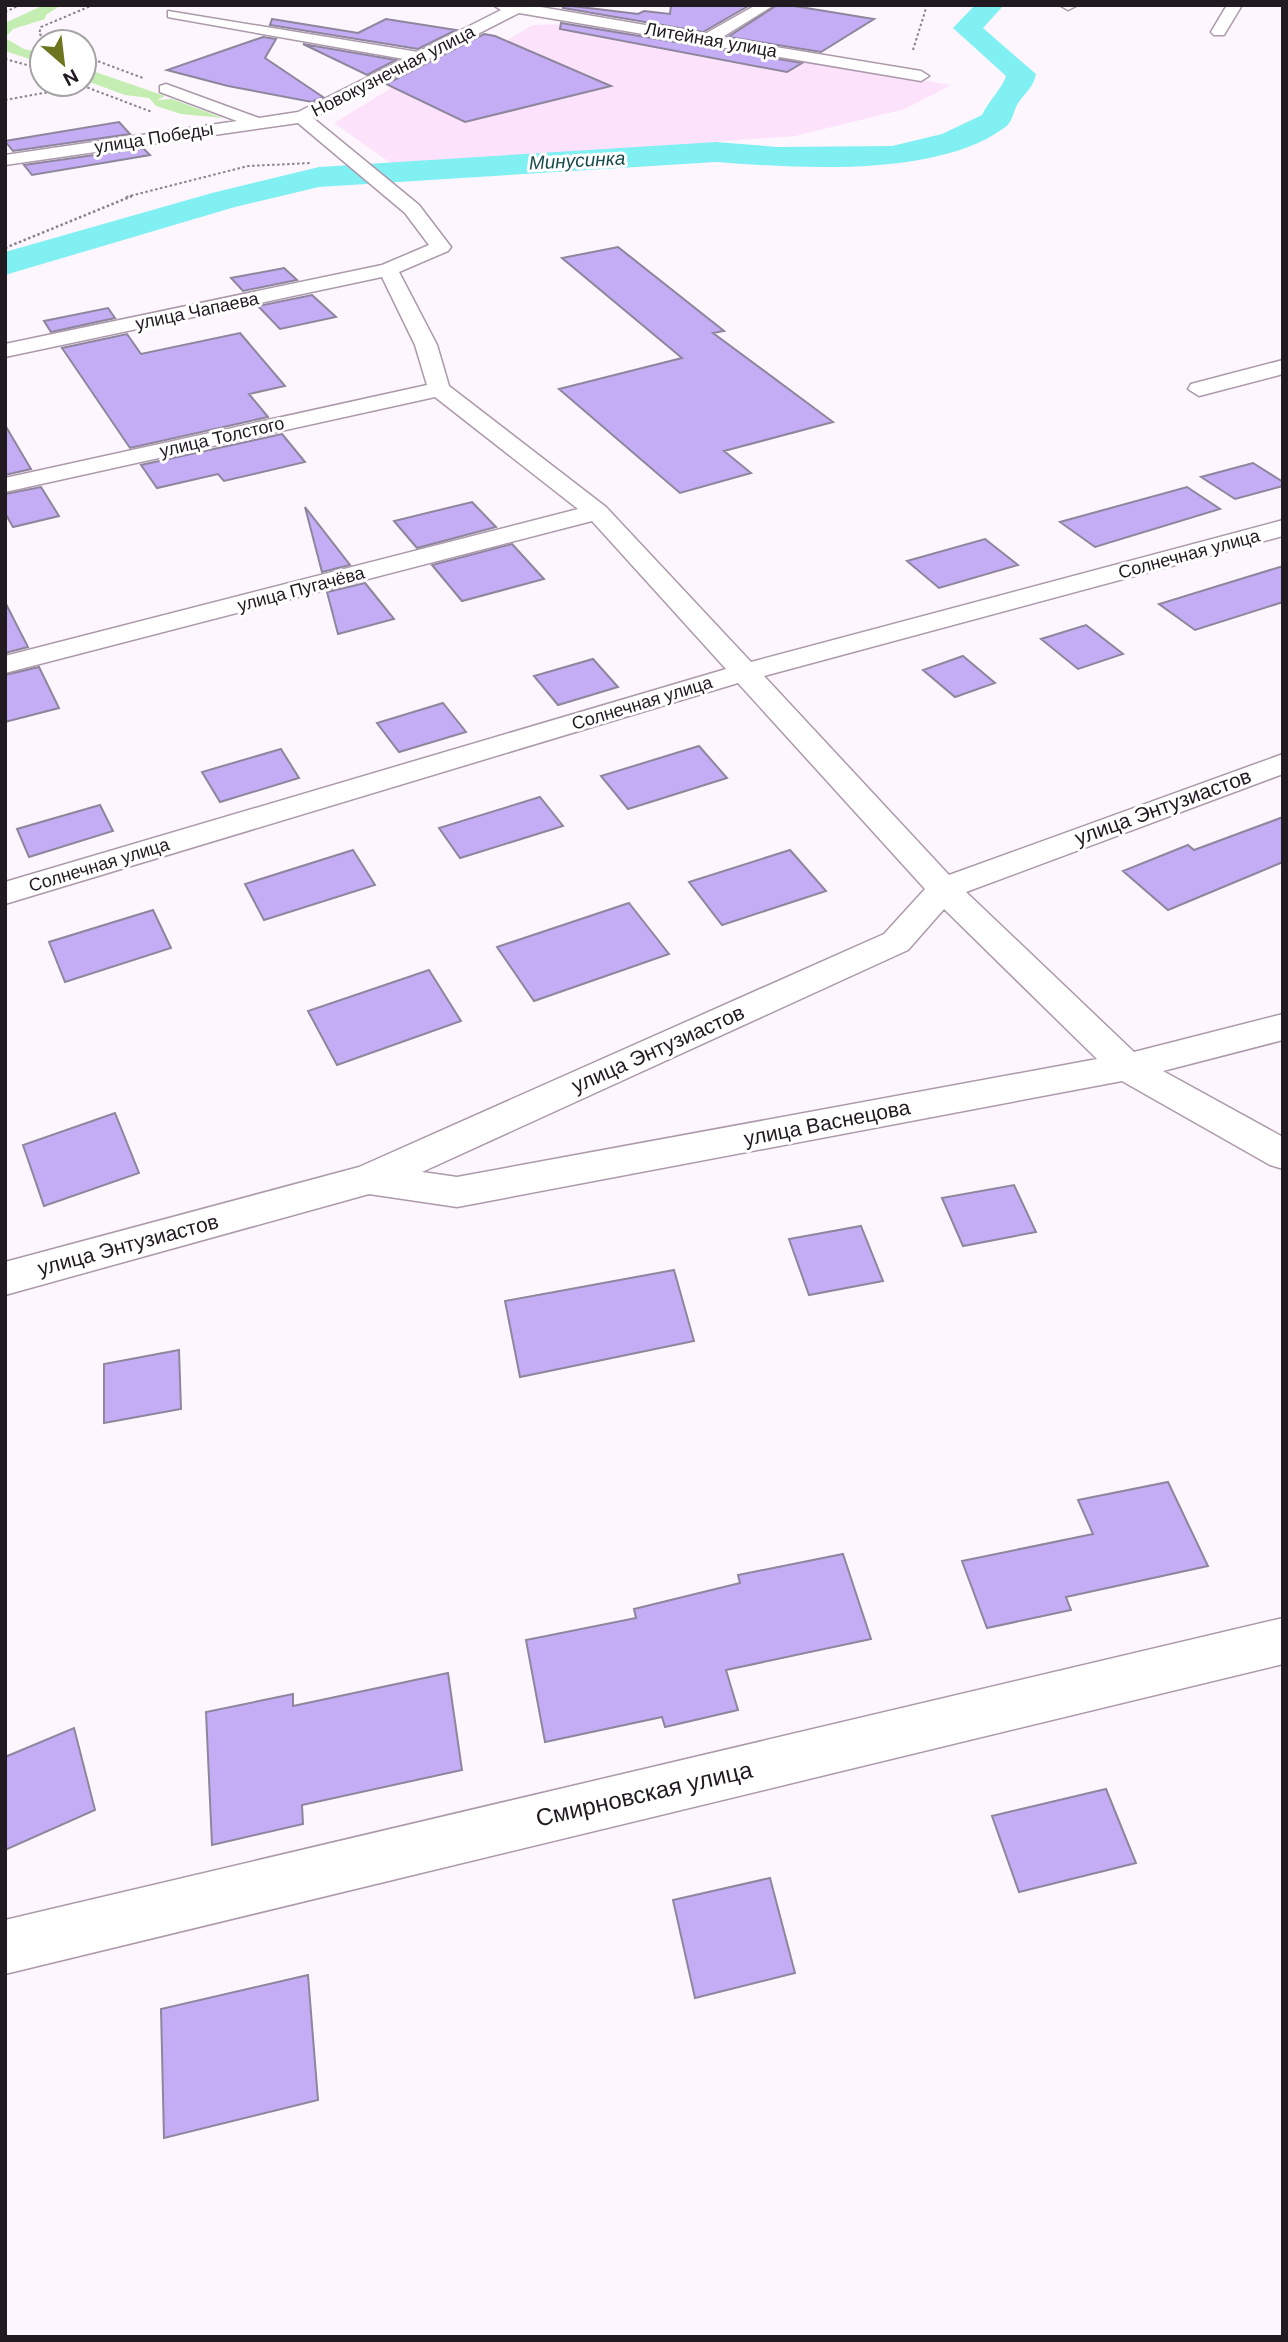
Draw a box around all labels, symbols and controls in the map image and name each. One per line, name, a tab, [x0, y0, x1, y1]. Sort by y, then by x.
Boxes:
street label: Литейная улица	[643, 17, 780, 64]
street label: Новокузнечная улица	[307, 19, 480, 123]
north arrow	[28, 28, 98, 98]
text: N	[59, 63, 83, 92]
street label: улица Победы	[93, 117, 215, 159]
water label: Минусинка	[528, 145, 626, 176]
street label: улица Чапаева	[133, 286, 262, 336]
street label: улица Толстого	[157, 411, 287, 463]
street label: Солнечная улица	[1115, 523, 1263, 584]
street label: улица Пугачёва	[235, 560, 368, 618]
street label: Солнечная улица	[569, 670, 716, 736]
street label: улица Энтузиастов	[1071, 762, 1255, 852]
street label: Солнечная улица	[26, 832, 173, 898]
street label: улица Энтузиастов	[567, 998, 749, 1100]
street label: улица Васнецова	[741, 1093, 913, 1153]
street label: улица Энтузиастов	[34, 1207, 222, 1283]
street label: Смирновская улица	[533, 1753, 756, 1834]

